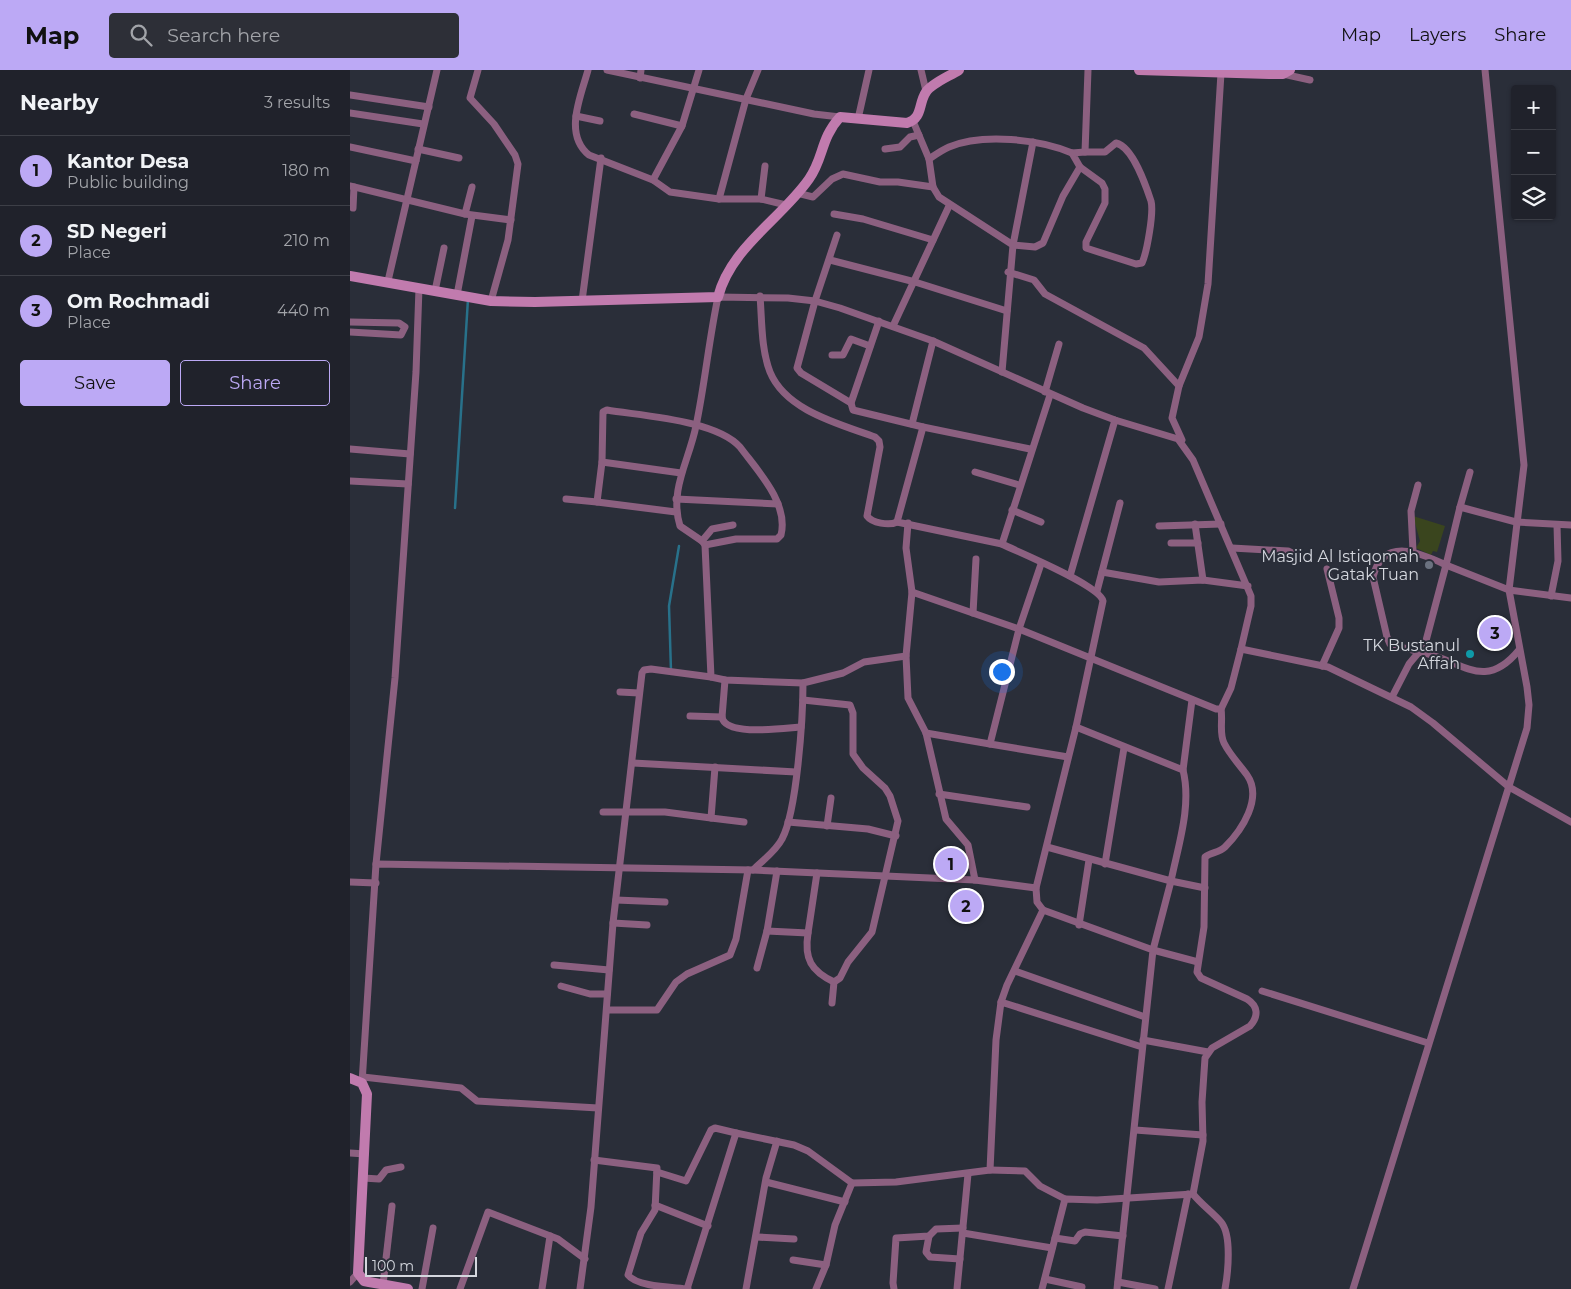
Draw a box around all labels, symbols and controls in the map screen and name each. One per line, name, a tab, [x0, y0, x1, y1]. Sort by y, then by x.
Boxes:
search box	[109, 13, 459, 58]
text: Map	[25, 21, 79, 50]
icon: search	[127, 21, 155, 49]
text: Search here	[167, 24, 280, 47]
text: Map	[1341, 24, 1381, 46]
text: Layers	[1409, 24, 1466, 46]
text: Share	[1494, 24, 1546, 46]
map controls	[1511, 85, 1556, 220]
button: +	[1511, 85, 1556, 130]
text: Nearby	[20, 90, 99, 115]
text: 3 results	[264, 93, 330, 112]
button: −	[1511, 130, 1556, 175]
text: Kantor Desa	[67, 150, 189, 173]
text: 1	[33, 161, 39, 180]
text: 180 m	[282, 161, 330, 180]
text: Public building	[67, 173, 189, 192]
button: layers	[1511, 175, 1556, 220]
text: SD Negeri	[67, 220, 167, 243]
text: 2	[31, 231, 41, 250]
text: 210 m	[283, 231, 330, 250]
text: Place	[67, 243, 111, 262]
text: Om Rochmadi	[67, 290, 210, 313]
text: 3	[31, 301, 41, 320]
text: 440 m	[277, 301, 330, 320]
text: Place	[67, 313, 111, 332]
button: Save	[20, 360, 170, 406]
button: Share	[180, 360, 330, 406]
place label: Masjid Al Istiqomah Gatak Tuan	[1261, 547, 1419, 584]
marker: Masjid Al Istiqomah Gatak Tuan	[1423, 559, 1435, 571]
pin: 3	[1479, 614, 1511, 652]
place label: TK Bustanul Affah	[1363, 636, 1460, 673]
marker: TK Bustanul Affah	[1464, 648, 1476, 660]
your location	[989, 659, 1015, 685]
pin: 1	[935, 845, 967, 883]
pin: 2	[950, 887, 982, 925]
scale bar	[365, 1254, 478, 1277]
text: 100 m	[372, 1257, 414, 1275]

